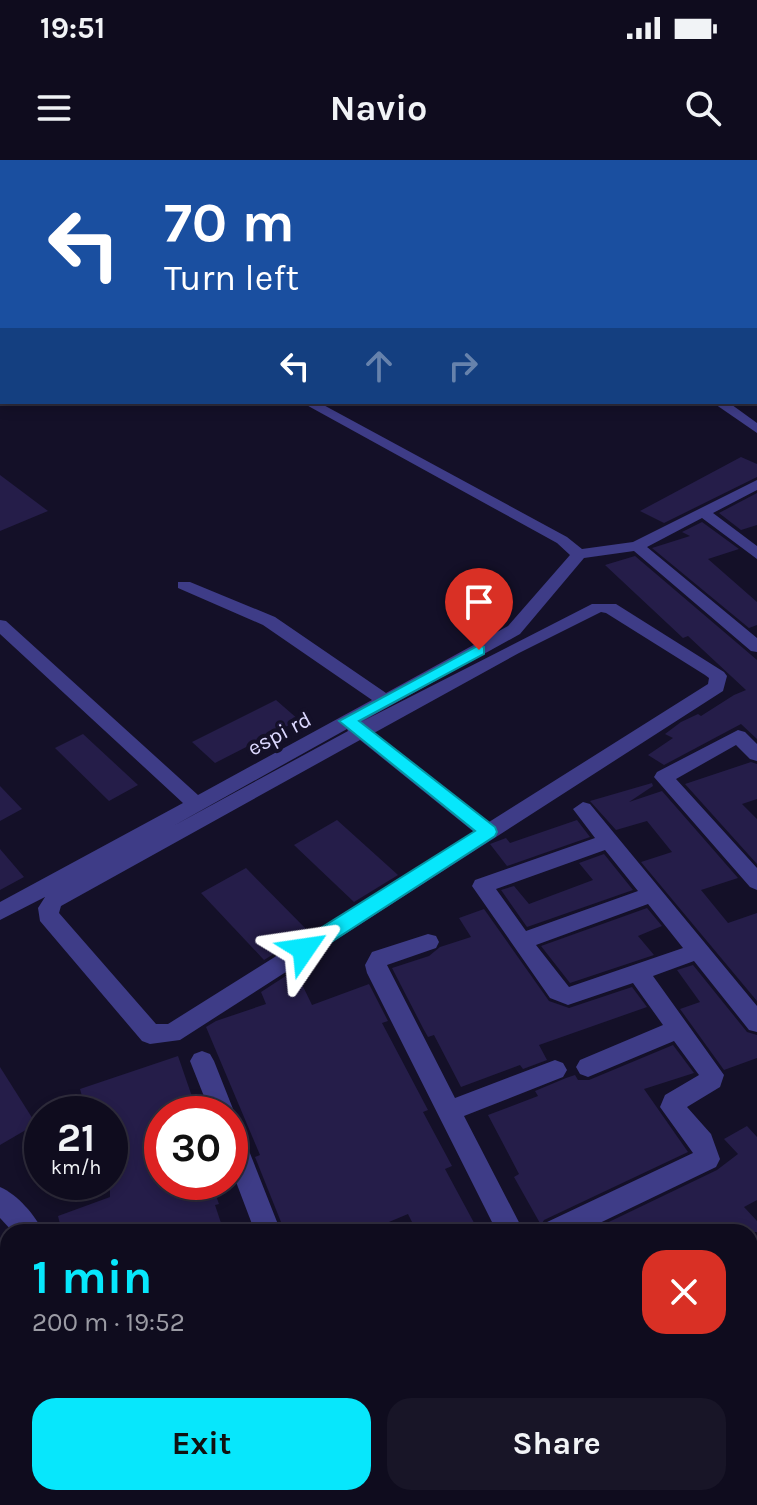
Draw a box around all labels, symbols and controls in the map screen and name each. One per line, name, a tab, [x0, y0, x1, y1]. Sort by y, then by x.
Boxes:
text: 19:51	[40, 10, 105, 46]
icon: menu	[32, 86, 76, 130]
icon: search	[681, 86, 725, 130]
text: Navio	[330, 87, 427, 129]
text: 70 m	[164, 190, 295, 255]
icon: left	[32, 192, 136, 296]
text: Turn left	[164, 257, 299, 299]
icon: left	[273, 344, 317, 388]
icon: ahead	[357, 344, 401, 388]
icon: right	[441, 344, 485, 388]
pin	[445, 568, 513, 650]
icon: arrive	[457, 580, 501, 624]
street label: espi rd	[243, 706, 316, 761]
position arrow	[262, 907, 346, 991]
speed limit sign: 30	[144, 1096, 248, 1200]
text: 21	[57, 1114, 95, 1161]
text: km/h	[51, 1156, 101, 1179]
text: 1 min	[32, 1249, 152, 1305]
button: close	[642, 1250, 726, 1334]
text: 200 m · 19:52	[32, 1307, 185, 1338]
button: Exit	[32, 1398, 371, 1490]
button: Share	[387, 1398, 726, 1490]

